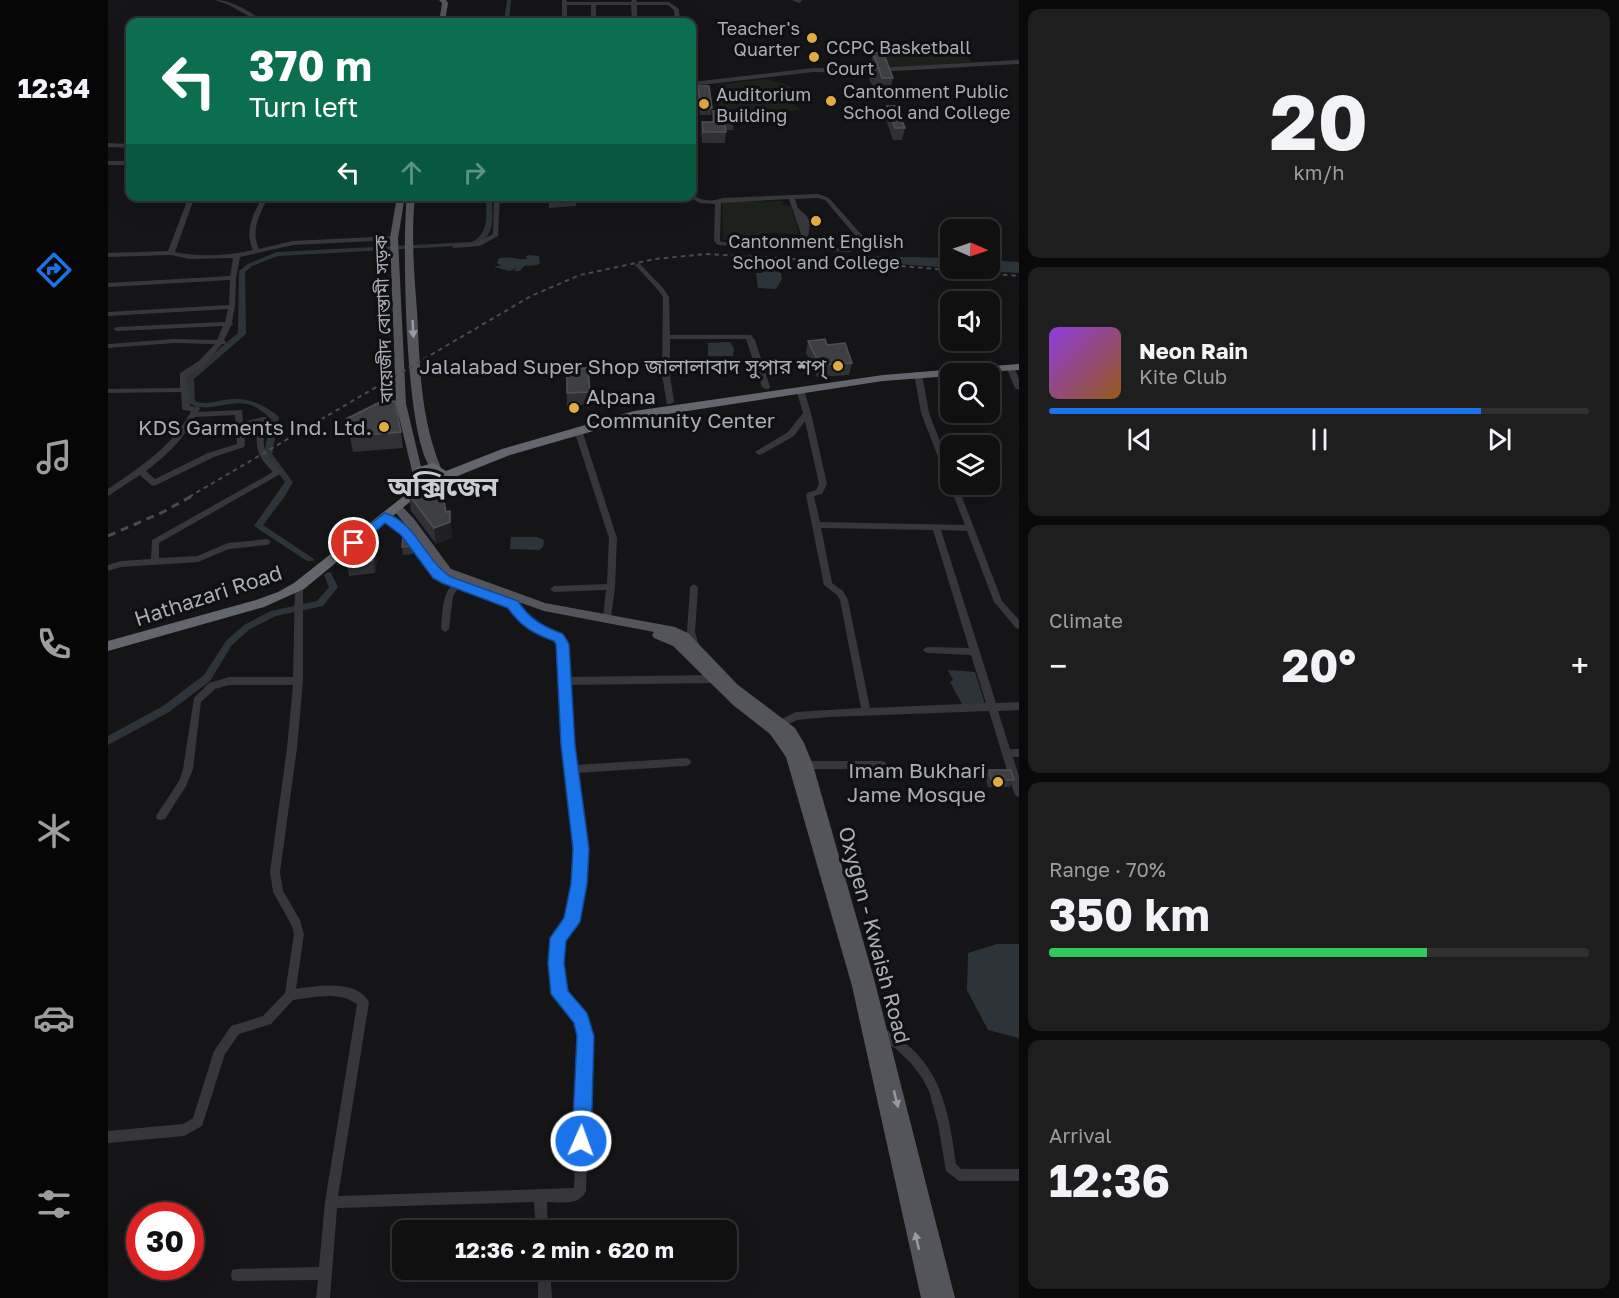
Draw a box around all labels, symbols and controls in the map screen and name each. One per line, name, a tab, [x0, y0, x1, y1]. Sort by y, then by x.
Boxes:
place label: Teacher's Quarter	[717, 17, 800, 60]
marker: Teacher's Quarter	[805, 31, 819, 45]
place label: CCPC Basketball Court	[826, 36, 971, 79]
text: 370 m	[249, 40, 372, 90]
icon: left	[150, 42, 228, 120]
marker: CCPC Basketball Court	[807, 50, 821, 64]
text: 12:34	[18, 72, 90, 104]
text: 20	[1270, 74, 1368, 167]
place label: Cantonment Public School and College	[843, 80, 1010, 123]
place label: Auditorium Building	[716, 83, 811, 126]
text: Turn left	[249, 91, 358, 123]
marker: Cantonment Public School and College	[824, 94, 838, 108]
marker: Auditorium Building	[697, 97, 711, 111]
icon: left	[332, 156, 365, 189]
icon: ahead	[395, 156, 428, 189]
icon: right	[458, 156, 491, 189]
text: km/h	[1294, 160, 1344, 184]
marker: Cantonment English School and College	[809, 214, 823, 228]
north arrow	[940, 219, 1000, 279]
map controls	[940, 219, 1000, 495]
place label: Cantonment English School and College	[728, 230, 904, 273]
street label: বায়েজীদ বোস্তামী সড়ক	[369, 234, 397, 404]
icon: directions	[33, 249, 75, 291]
button: sound	[940, 291, 1000, 351]
one-way arrow	[408, 320, 418, 339]
text: Neon Rain	[1139, 337, 1248, 364]
place label: Jalalabad Super Shop জালালাবাদ সুপার শপ্	[419, 353, 827, 380]
marker: Jalalabad Super Shop জালালাবাদ সুপার শপ্	[831, 359, 845, 373]
button: search	[940, 363, 1000, 423]
text: Kite Club	[1139, 364, 1227, 388]
place label: Alpana Community Center	[586, 383, 775, 433]
marker: Alpana Community Center	[567, 401, 581, 415]
place label: KDS Garments Ind. Ltd.	[138, 414, 372, 440]
marker: KDS Garments Ind. Ltd.	[377, 420, 391, 434]
icon: previous	[1123, 423, 1156, 456]
icon: pause	[1303, 423, 1336, 456]
icon: next	[1483, 423, 1516, 456]
button: layers	[940, 435, 1000, 495]
icon: music	[33, 436, 75, 478]
district label: অক্সিজেন	[387, 470, 499, 502]
pin	[328, 517, 379, 568]
icon: arrive	[337, 526, 370, 559]
street label: Hathazari Road	[131, 559, 285, 631]
text: Climate	[1049, 608, 1123, 632]
icon: phone	[33, 623, 75, 665]
text: 20°	[1282, 638, 1356, 692]
text: −	[1049, 646, 1067, 685]
text: +	[1571, 646, 1589, 685]
place label: Imam Bukhari Jame Mosque	[847, 757, 986, 807]
marker: Imam Bukhari Jame Mosque	[991, 775, 1005, 789]
icon: climate	[33, 810, 75, 852]
street label: Oxygen - Kwaish Road	[834, 824, 916, 1046]
text: Range · 70%	[1049, 857, 1166, 881]
text: 350 km	[1049, 887, 1210, 941]
icon: car	[33, 997, 75, 1039]
one-way arrow	[892, 1090, 902, 1108]
position arrow	[549, 1109, 613, 1173]
text: Arrival	[1049, 1123, 1112, 1147]
text: 12:36	[1049, 1153, 1170, 1207]
icon: filters	[33, 1183, 75, 1225]
speed limit sign: 30	[126, 1202, 204, 1280]
one-way arrow	[912, 1232, 922, 1250]
text: 12:36 · 2 min · 620 m	[455, 1236, 674, 1263]

